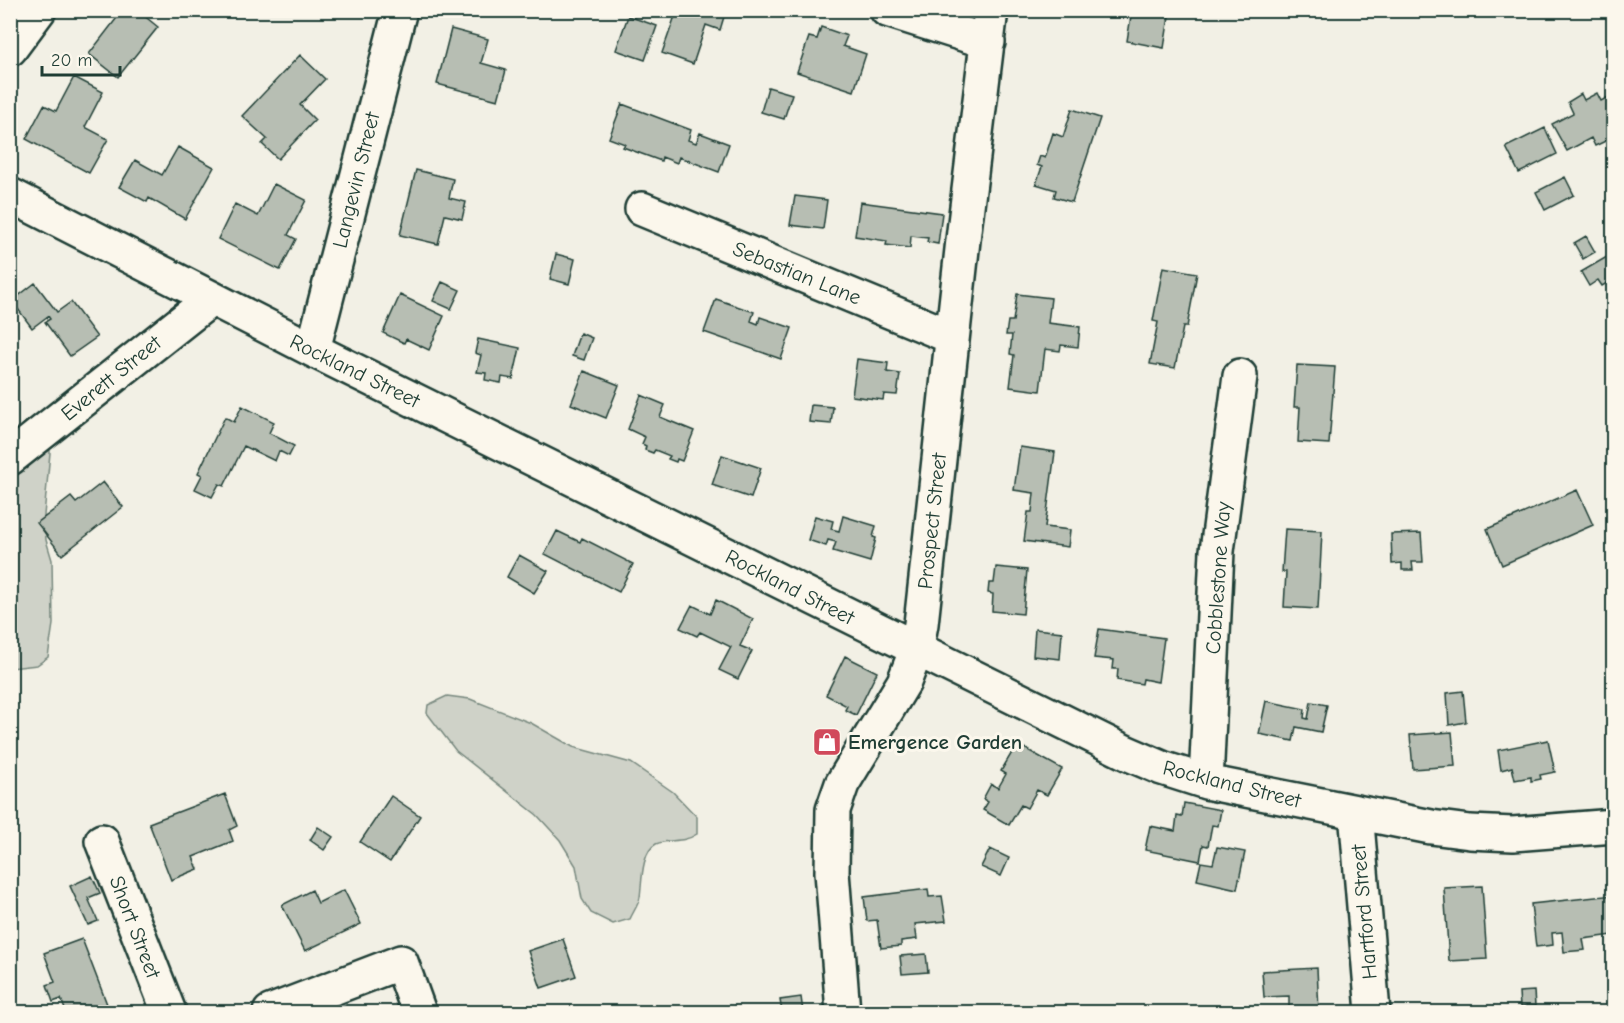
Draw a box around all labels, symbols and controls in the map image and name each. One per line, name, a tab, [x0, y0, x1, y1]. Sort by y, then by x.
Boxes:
scale bar	[42, 39, 120, 77]
text: 20 m	[51, 50, 92, 71]
street label: Langevin Street	[328, 109, 385, 250]
street label: Sebastian Lane	[729, 236, 865, 310]
street label: Rockland Street	[286, 329, 425, 413]
street label: Everett Street	[56, 330, 167, 426]
street label: Prospect Street	[913, 451, 951, 590]
street label: Cobblestone Way	[1201, 500, 1235, 655]
street label: Rockland Street	[722, 544, 859, 630]
shop icon: Emergence Garden	[811, 726, 843, 758]
place label: Emergence Garden	[848, 730, 1022, 754]
street label: Rockland Street	[1160, 755, 1304, 813]
street label: Hartford Street	[1346, 843, 1382, 980]
street label: Short Street	[104, 872, 166, 983]

